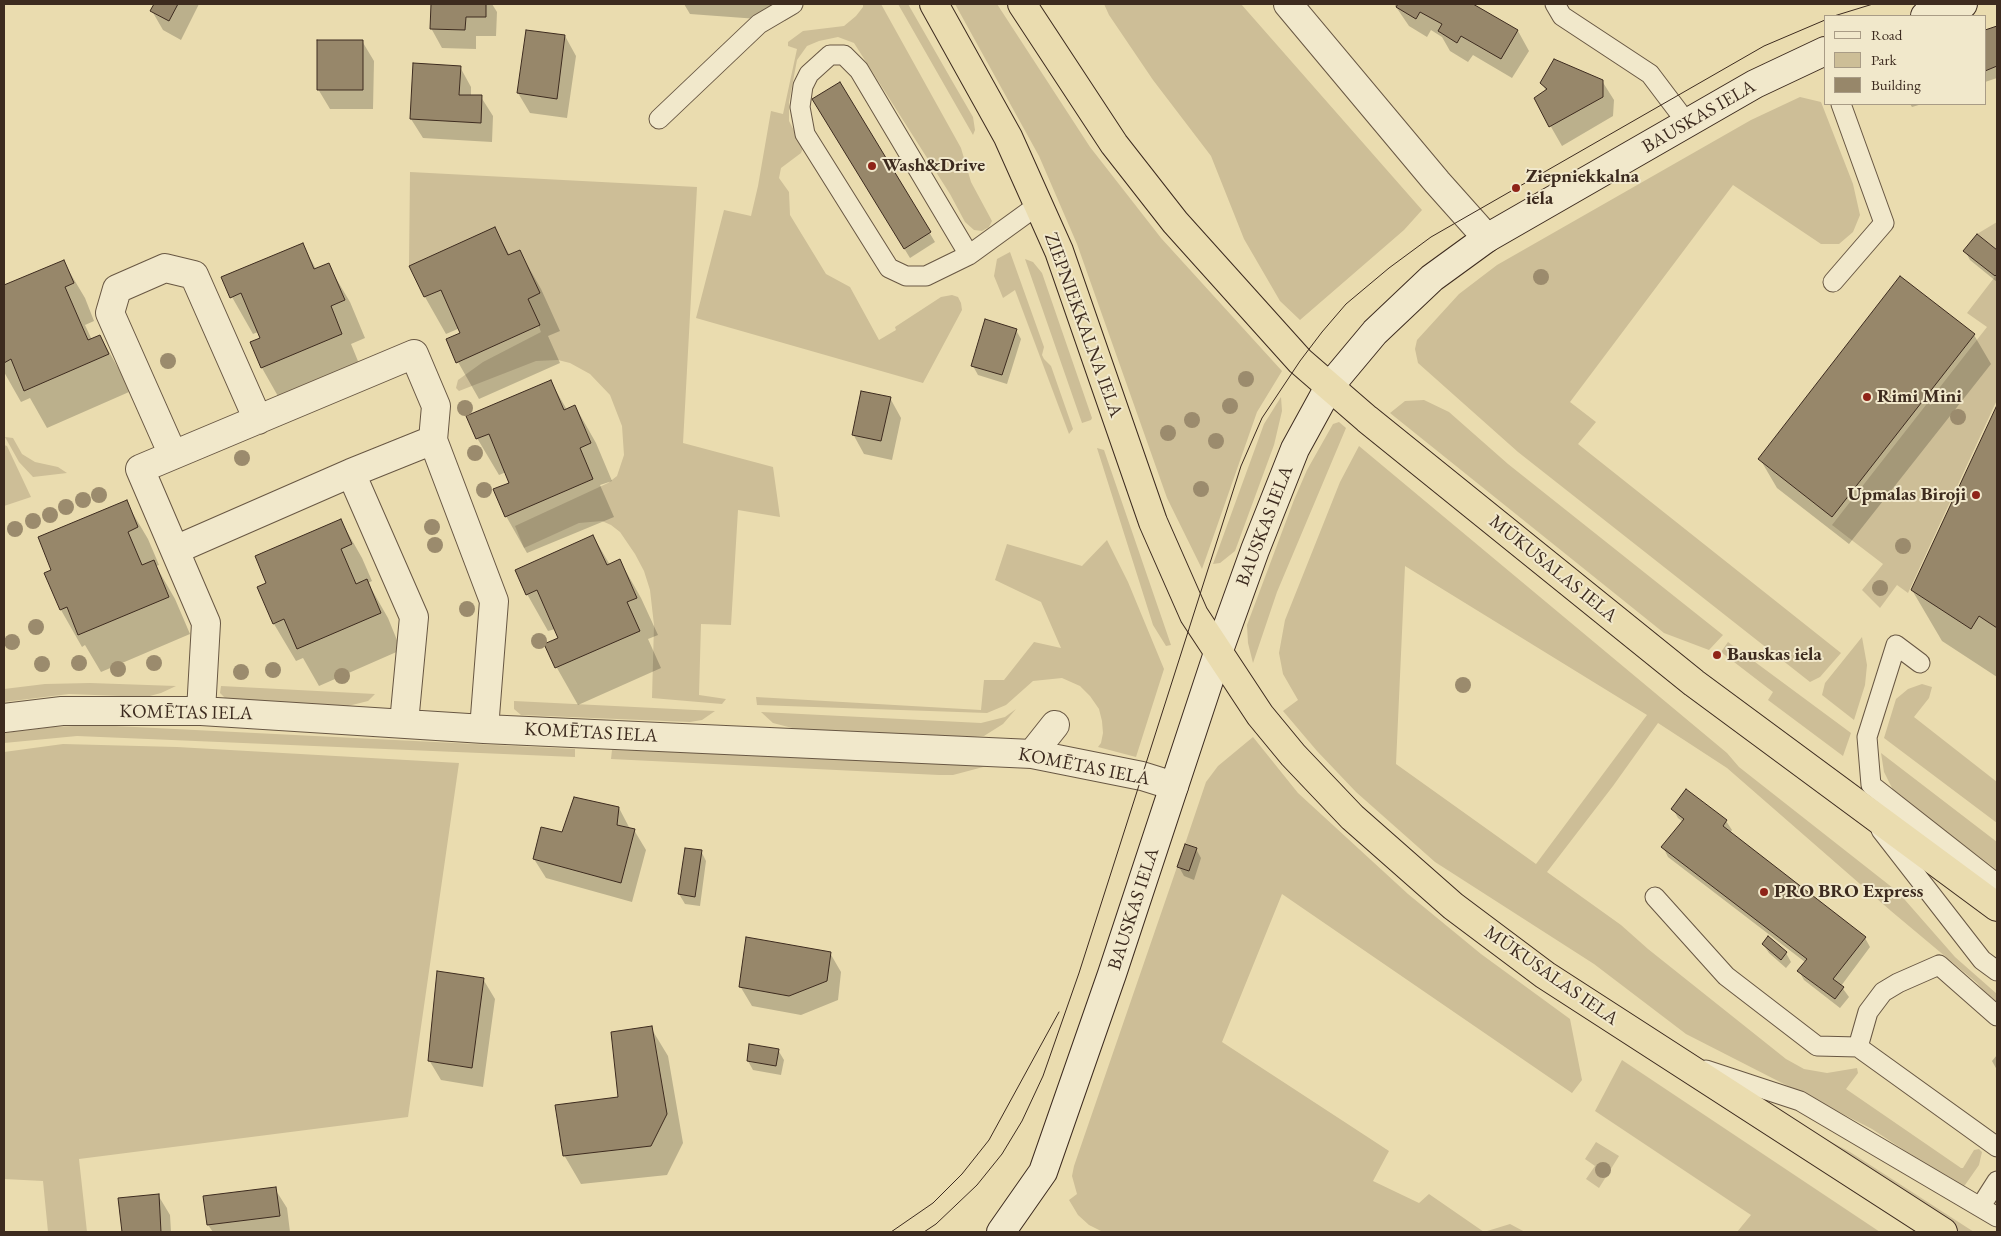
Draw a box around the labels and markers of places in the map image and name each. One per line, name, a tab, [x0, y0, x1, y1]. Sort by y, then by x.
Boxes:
place label: Wash&Drive	[882, 155, 985, 177]
marker: Wash&Drive	[866, 160, 878, 172]
place label: Ziepniekkalna iela	[1526, 166, 1639, 210]
marker: Ziepniekkalna iela	[1510, 182, 1522, 194]
place label: Rimi Mini	[1877, 386, 1962, 408]
marker: Rimi Mini	[1861, 391, 1873, 403]
place label: Upmalas Biroji	[1848, 484, 1966, 506]
marker: Upmalas Biroji	[1970, 489, 1982, 501]
place label: Bauskas iela	[1727, 644, 1822, 666]
marker: Bauskas iela	[1711, 649, 1723, 661]
place label: PRO BRO Express	[1774, 881, 1923, 903]
marker: PRO BRO Express	[1758, 886, 1770, 898]

